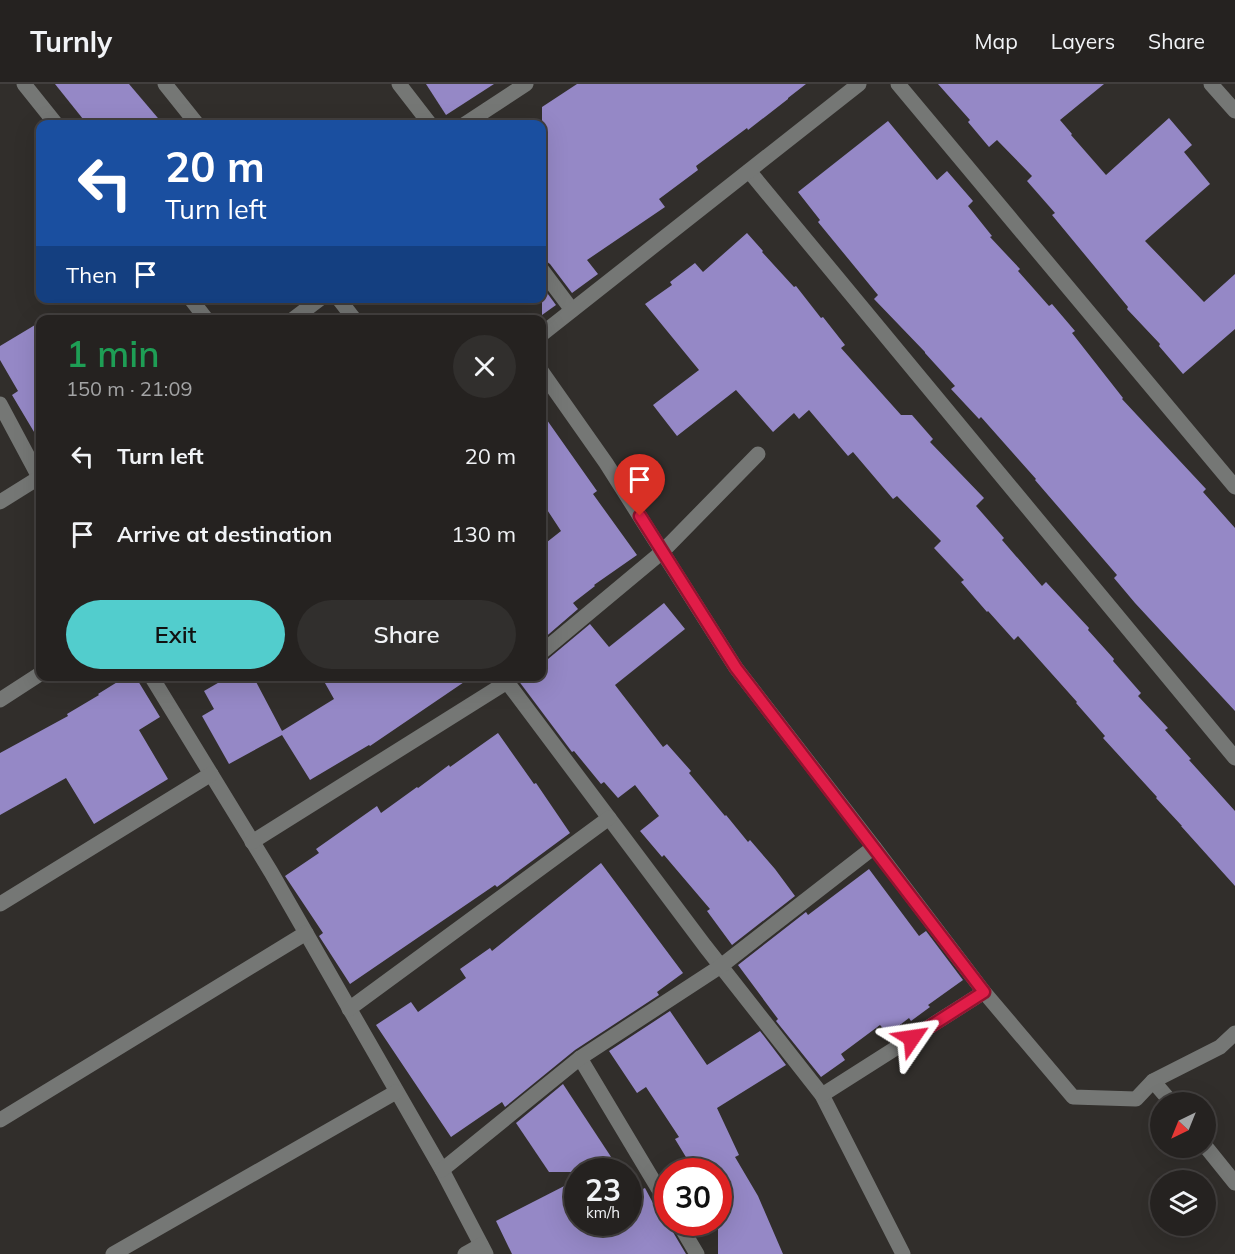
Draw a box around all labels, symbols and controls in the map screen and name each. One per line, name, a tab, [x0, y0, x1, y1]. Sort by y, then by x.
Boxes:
text: Turnly	[30, 24, 112, 59]
text: Map	[975, 28, 1018, 54]
text: Layers	[1051, 28, 1115, 54]
text: Share	[1148, 28, 1205, 54]
text: 20 m	[165, 140, 265, 193]
icon: left	[66, 144, 144, 222]
text: Turn left	[165, 192, 267, 226]
icon: arrive	[129, 258, 162, 291]
text: Then	[66, 261, 117, 289]
text: 1 min	[66, 331, 160, 376]
button: close	[453, 335, 516, 398]
text: 150 m · 21:09	[66, 376, 192, 401]
icon: left	[66, 440, 99, 473]
text: Turn left	[117, 442, 204, 470]
text: 20 m	[465, 442, 516, 470]
pin	[614, 454, 665, 516]
icon: arrive	[623, 463, 656, 496]
icon: arrive	[66, 518, 99, 551]
text: Arrive at destination	[117, 520, 332, 548]
text: 130 m	[451, 520, 516, 548]
button: Exit	[66, 600, 285, 669]
button: Share	[297, 600, 516, 669]
position arrow	[880, 1006, 944, 1070]
north arrow	[1150, 1092, 1216, 1158]
map controls	[1150, 1092, 1216, 1236]
speed limit sign: 30	[654, 1158, 732, 1236]
button: layers	[1150, 1170, 1216, 1236]
text: 23	[585, 1171, 621, 1209]
text: km/h	[586, 1203, 620, 1222]

